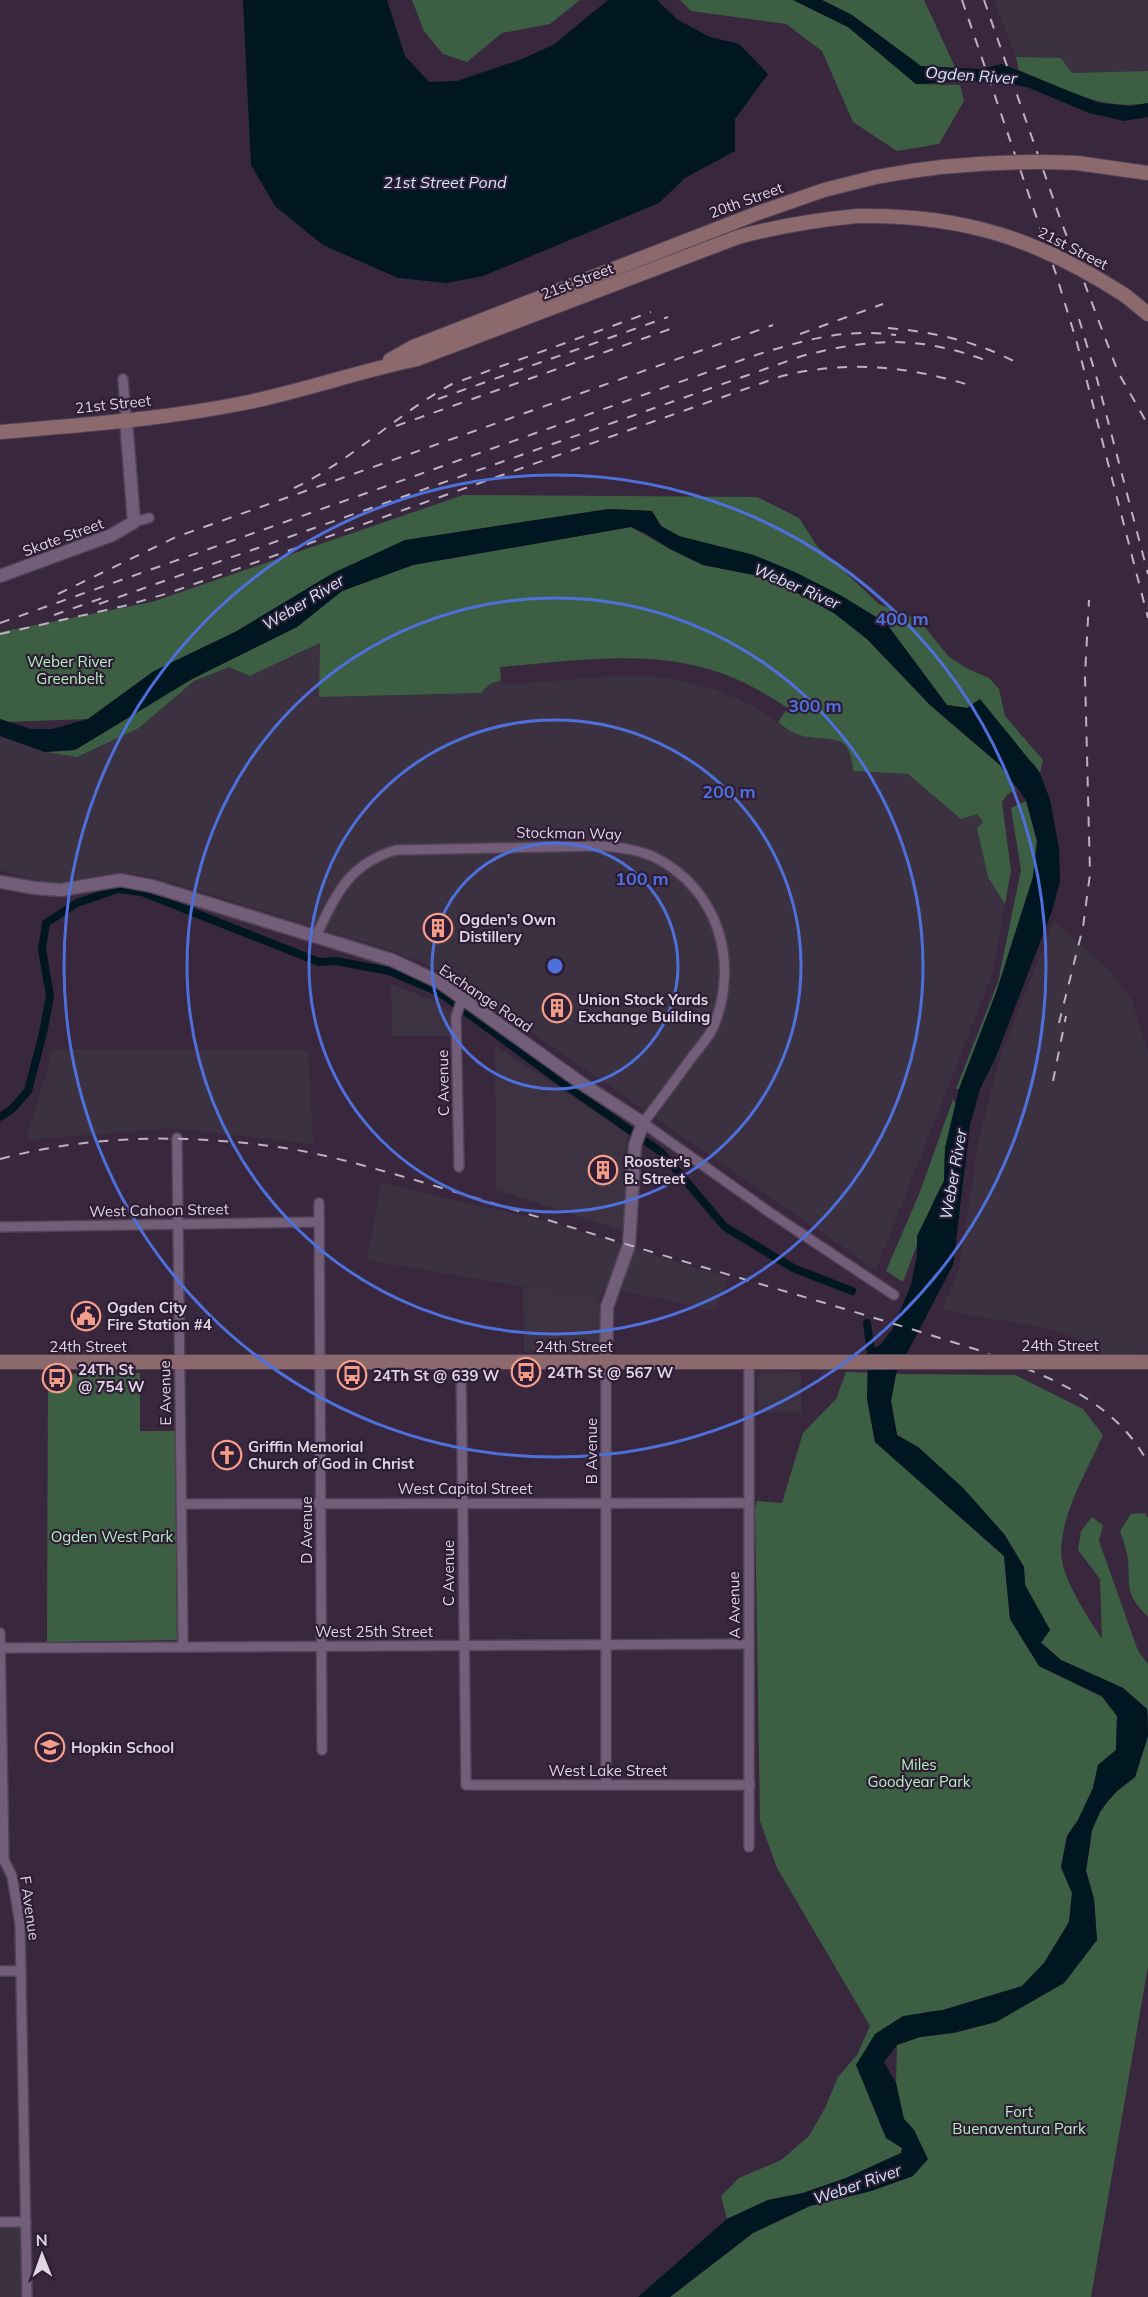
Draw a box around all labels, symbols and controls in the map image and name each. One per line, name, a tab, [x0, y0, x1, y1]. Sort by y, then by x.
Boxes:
water label: Ogden River	[925, 62, 1019, 88]
water label: 21st Street Pond	[383, 172, 507, 192]
street label: 20th Street	[706, 178, 786, 222]
street label: 21st Street	[1035, 222, 1111, 274]
street label: 21st Street	[538, 259, 616, 303]
street label: 21st Street	[74, 391, 152, 417]
street label: Skate Street	[20, 514, 106, 560]
water label: Weber River	[751, 559, 844, 614]
water label: Weber River	[259, 569, 348, 634]
text: 400 m	[875, 607, 929, 630]
park label: Weber River Greenbelt	[27, 652, 113, 688]
text: 300 m	[788, 694, 842, 717]
text: 200 m	[702, 780, 756, 803]
street label: Stockman Way	[516, 823, 622, 843]
text: 100 m	[615, 867, 669, 890]
place label: Ogden's Own Distillery	[459, 910, 556, 946]
building icon: Ogden's Own Distillery	[422, 912, 454, 944]
centre of rings	[545, 956, 565, 976]
street label: Exchange Road	[436, 960, 536, 1036]
place label: Union Stock Yards Exchange Building	[578, 990, 710, 1026]
building icon: Union Stock Yards Exchange Building	[541, 992, 573, 1024]
street label: C Avenue	[433, 1050, 453, 1116]
water label: Weber River	[935, 1126, 971, 1221]
place label: Rooster's B. Street	[624, 1152, 690, 1188]
building icon: Rooster's B. Street	[587, 1154, 619, 1186]
street label: West Cahoon Street	[89, 1199, 229, 1221]
place label: Ogden City Fire Station #4	[107, 1298, 212, 1334]
public building icon: Ogden City Fire Station #4	[70, 1300, 102, 1332]
street label: 24th Street	[1021, 1336, 1099, 1355]
street label: 24th Street	[49, 1337, 127, 1356]
street label: 24th Street	[535, 1337, 613, 1356]
bus stop icon: 24Th St @ 567 W	[510, 1356, 542, 1388]
bus stop icon: 24Th St @ 639 W	[336, 1359, 368, 1391]
place label: 24Th St @ 754 W	[78, 1360, 145, 1396]
street label: E Avenue	[155, 1360, 175, 1426]
bus stop icon: 24Th St @ 754 W	[41, 1362, 73, 1394]
place label: 24Th St @ 567 W	[547, 1363, 674, 1382]
place label: 24Th St @ 639 W	[373, 1366, 500, 1385]
street label: B Avenue	[582, 1418, 601, 1484]
place label: Griffin Memorial Church of God in Christ	[248, 1437, 414, 1473]
church icon: Griffin Memorial Church of God in Christ	[211, 1439, 243, 1471]
street label: West Capitol Street	[398, 1479, 532, 1498]
street label: D Avenue	[297, 1496, 316, 1564]
park label: Ogden West Park	[51, 1527, 174, 1546]
street label: C Avenue	[439, 1540, 458, 1606]
street label: A Avenue	[724, 1571, 744, 1639]
street label: West 25th Street	[315, 1622, 433, 1641]
school or university icon: Hopkin School	[34, 1731, 66, 1763]
place label: Hopkin School	[71, 1738, 174, 1757]
park label: Miles Goodyear Park	[867, 1755, 971, 1791]
street label: West Lake Street	[549, 1761, 667, 1780]
street label: F Avenue	[16, 1875, 44, 1941]
park label: Fort Buenaventura Park	[952, 2102, 1086, 2138]
water label: Weber River	[810, 2159, 905, 2208]
north arrow	[12, 2225, 72, 2285]
text: N	[36, 2230, 48, 2250]

